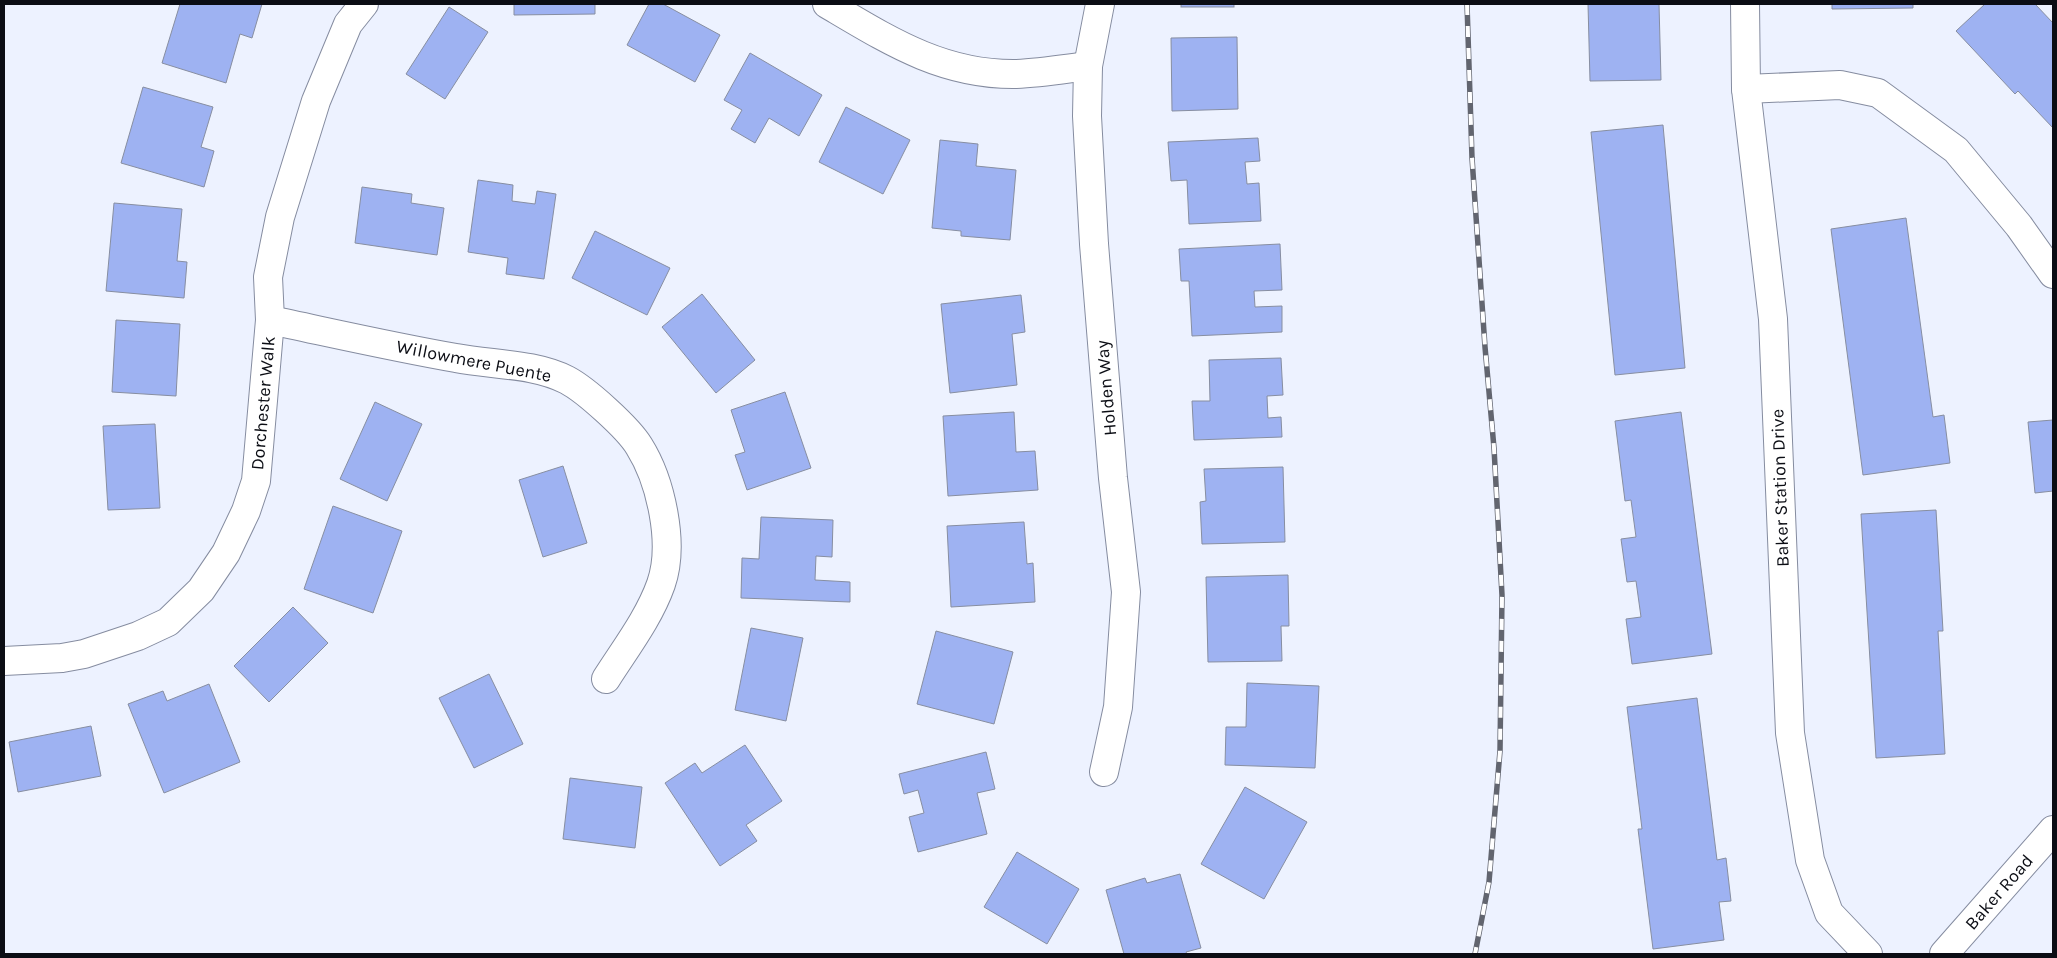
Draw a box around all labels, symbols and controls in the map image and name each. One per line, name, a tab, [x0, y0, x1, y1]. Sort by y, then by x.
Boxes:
street label: Dorchester Walk	[246, 335, 280, 471]
street label: Willowmere Puente	[395, 335, 553, 387]
street label: Holden Way	[1091, 339, 1121, 437]
street label: Baker Station Drive	[1766, 409, 1794, 567]
street label: Baker Road	[1960, 850, 2038, 934]

